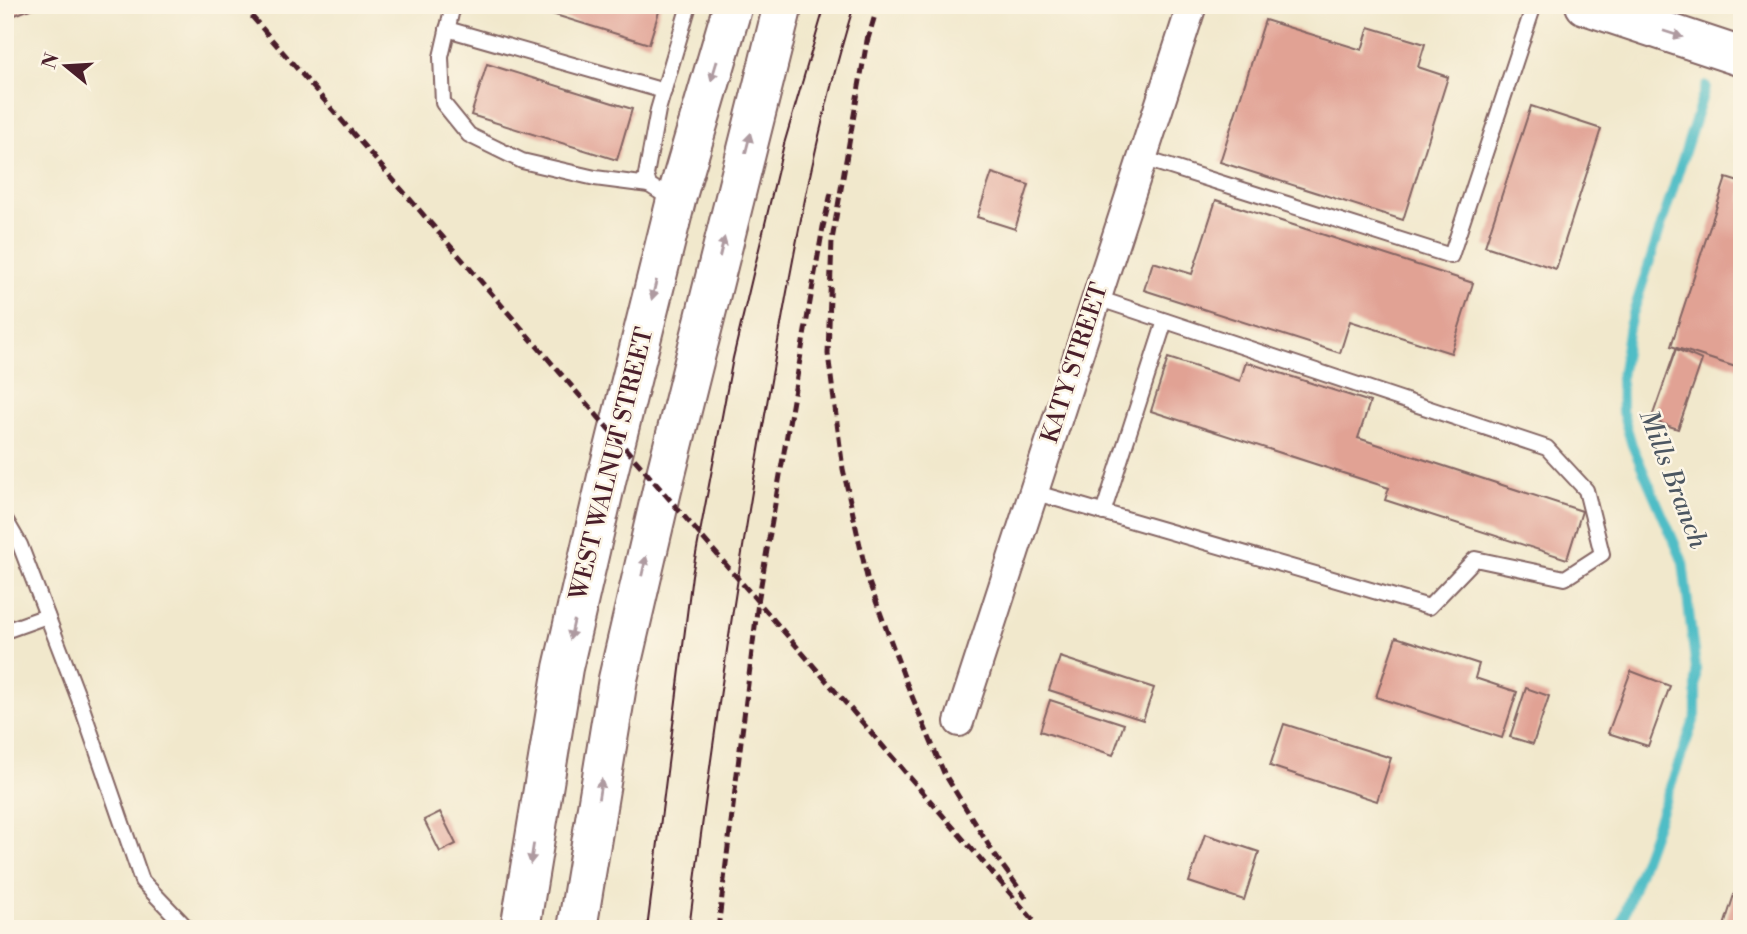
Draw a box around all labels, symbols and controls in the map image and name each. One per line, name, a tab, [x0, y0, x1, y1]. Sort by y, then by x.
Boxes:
one-way arrow	[1663, 30, 1684, 40]
north arrow	[32, 32, 102, 102]
text: N	[37, 50, 65, 72]
one-way arrow	[709, 61, 719, 82]
one-way arrow	[743, 131, 754, 153]
one-way arrow	[717, 236, 728, 258]
one-way arrow	[648, 279, 659, 301]
street label: KATY STREET	[1035, 279, 1115, 447]
street label: WEST WALNUT STREET	[563, 324, 660, 604]
water label: Mills Branch	[1632, 405, 1714, 553]
one-way arrow	[639, 555, 650, 577]
one-way arrow	[566, 619, 577, 641]
one-way arrow	[595, 778, 606, 800]
one-way arrow	[526, 843, 537, 865]

